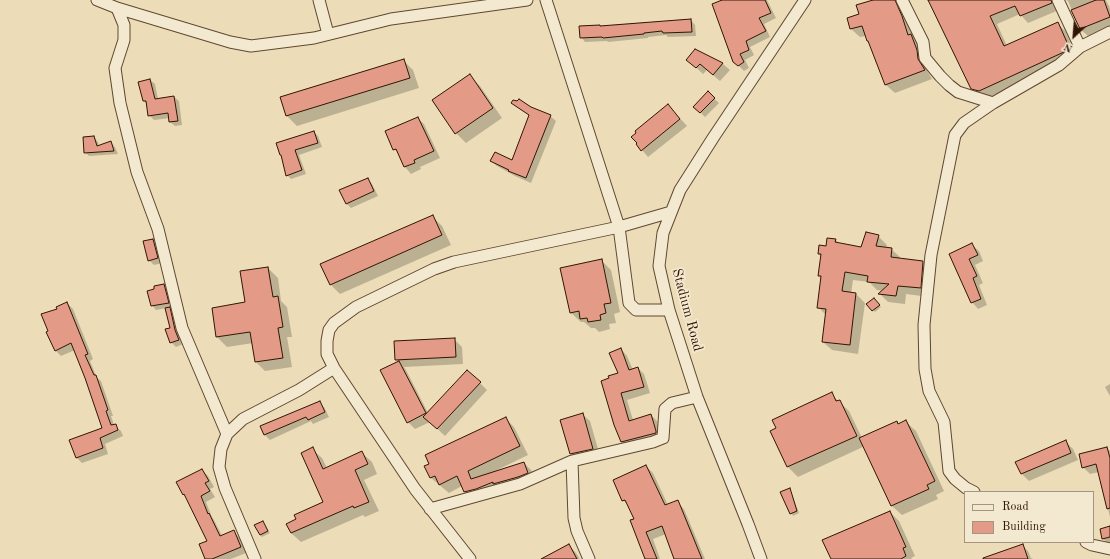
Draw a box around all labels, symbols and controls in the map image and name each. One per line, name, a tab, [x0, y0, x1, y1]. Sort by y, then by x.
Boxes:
north arrow	[1054, 16, 1094, 56]
text: N	[1062, 40, 1075, 54]
street label: Stadium Road	[668, 267, 706, 353]
legend	[964, 491, 1094, 543]
text: Road	[1002, 501, 1029, 513]
text: Building	[1002, 521, 1046, 533]

